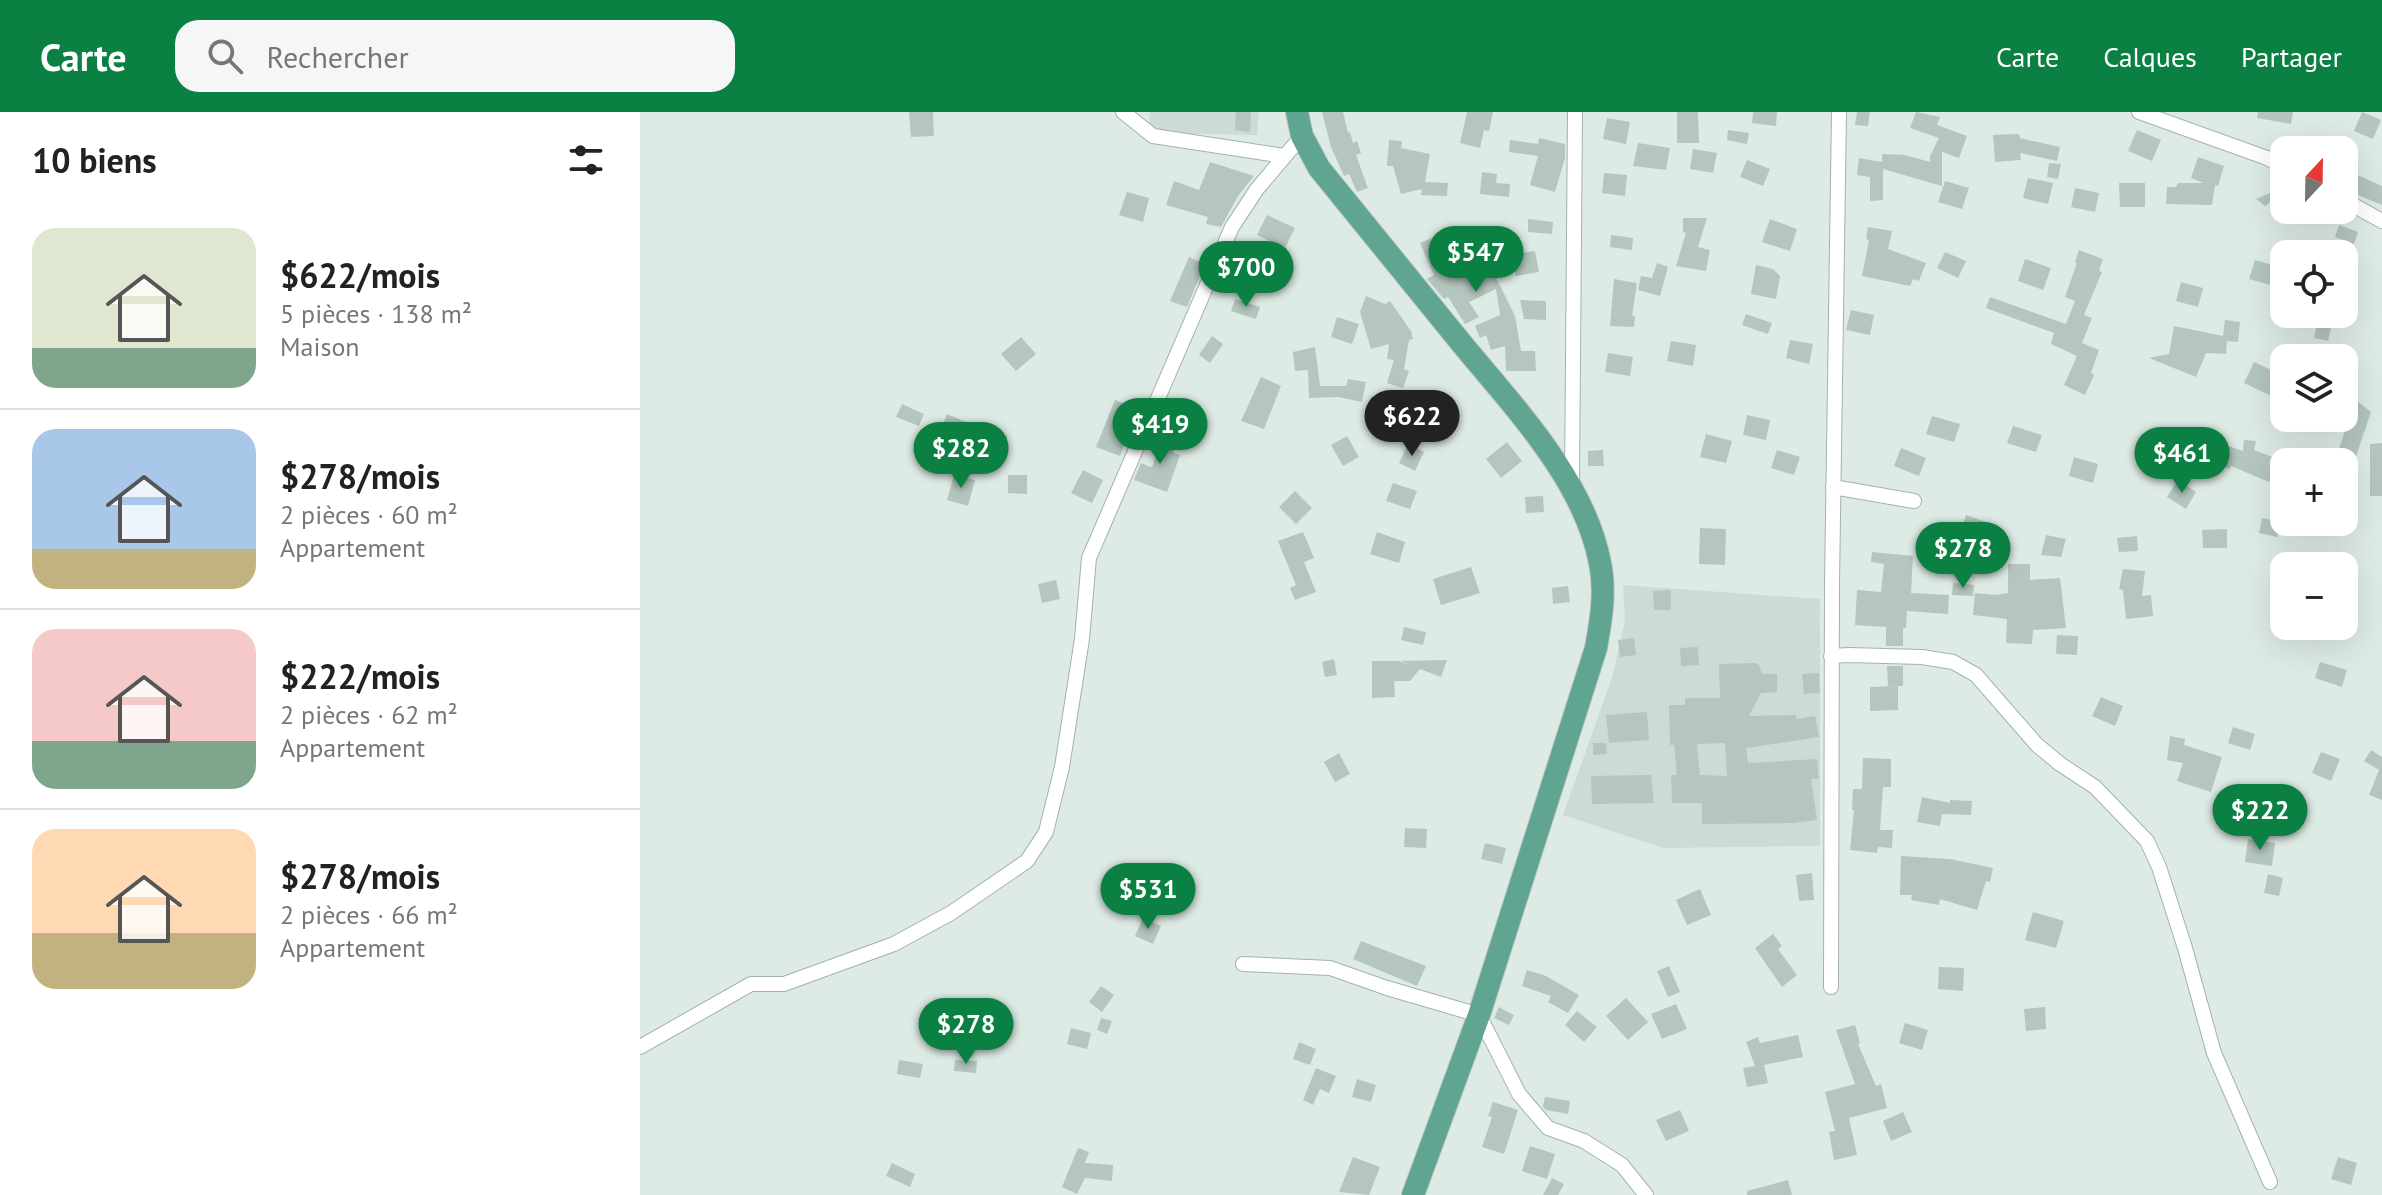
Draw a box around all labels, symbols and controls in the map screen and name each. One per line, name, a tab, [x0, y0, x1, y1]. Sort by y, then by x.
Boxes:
search box	[175, 20, 735, 92]
text: Carte	[40, 32, 127, 81]
icon: search	[203, 34, 247, 78]
text: Rechercher	[267, 37, 409, 76]
text: Carte	[1996, 38, 2059, 75]
text: Calques	[2103, 38, 2197, 75]
text: Partager	[2241, 38, 2342, 75]
north arrow	[2270, 136, 2358, 224]
map controls	[2270, 136, 2358, 640]
text: 10 biens	[32, 138, 157, 182]
icon: filters	[564, 138, 608, 182]
pin: $547	[1429, 226, 1523, 294]
text: $547	[1447, 235, 1505, 268]
button: locate	[2270, 240, 2358, 328]
pin: $700	[1199, 241, 1293, 309]
text: $700	[1217, 250, 1275, 283]
text: $622/mois	[280, 253, 440, 297]
icon: home	[96, 260, 192, 356]
text: 5 pièces · 138 m²	[280, 297, 472, 330]
text: Maison	[280, 330, 360, 363]
button: layers	[2270, 344, 2358, 432]
pin: $622	[1365, 390, 1459, 458]
pin: $419	[1113, 398, 1207, 466]
text: $622	[1383, 399, 1441, 432]
text: $419	[1131, 407, 1189, 440]
pin: $282	[914, 422, 1008, 490]
pin: $461	[2135, 427, 2229, 495]
text: $282	[932, 431, 990, 464]
text: $461	[2153, 436, 2211, 469]
button: +	[2270, 448, 2358, 536]
text: $278/mois	[280, 454, 440, 498]
icon: home	[96, 461, 192, 557]
text: 2 pièces · 60 m²	[280, 498, 458, 531]
pin: $278	[1916, 522, 2010, 590]
text: Appartement	[280, 531, 425, 564]
text: $278	[1934, 531, 1992, 564]
button: −	[2270, 552, 2358, 640]
text: $222/mois	[280, 654, 440, 698]
icon: home	[96, 661, 192, 757]
text: 2 pièces · 62 m²	[280, 698, 458, 731]
text: Appartement	[280, 731, 425, 764]
pin: $222	[2213, 784, 2307, 852]
text: $222	[2231, 793, 2289, 826]
text: $278/mois	[280, 854, 440, 898]
icon: home	[96, 861, 192, 957]
pin: $531	[1101, 863, 1195, 931]
text: $531	[1119, 872, 1177, 905]
text: 2 pièces · 66 m²	[280, 898, 458, 931]
text: Appartement	[280, 931, 425, 964]
pin: $278	[919, 998, 1013, 1066]
text: $278	[937, 1007, 995, 1040]

